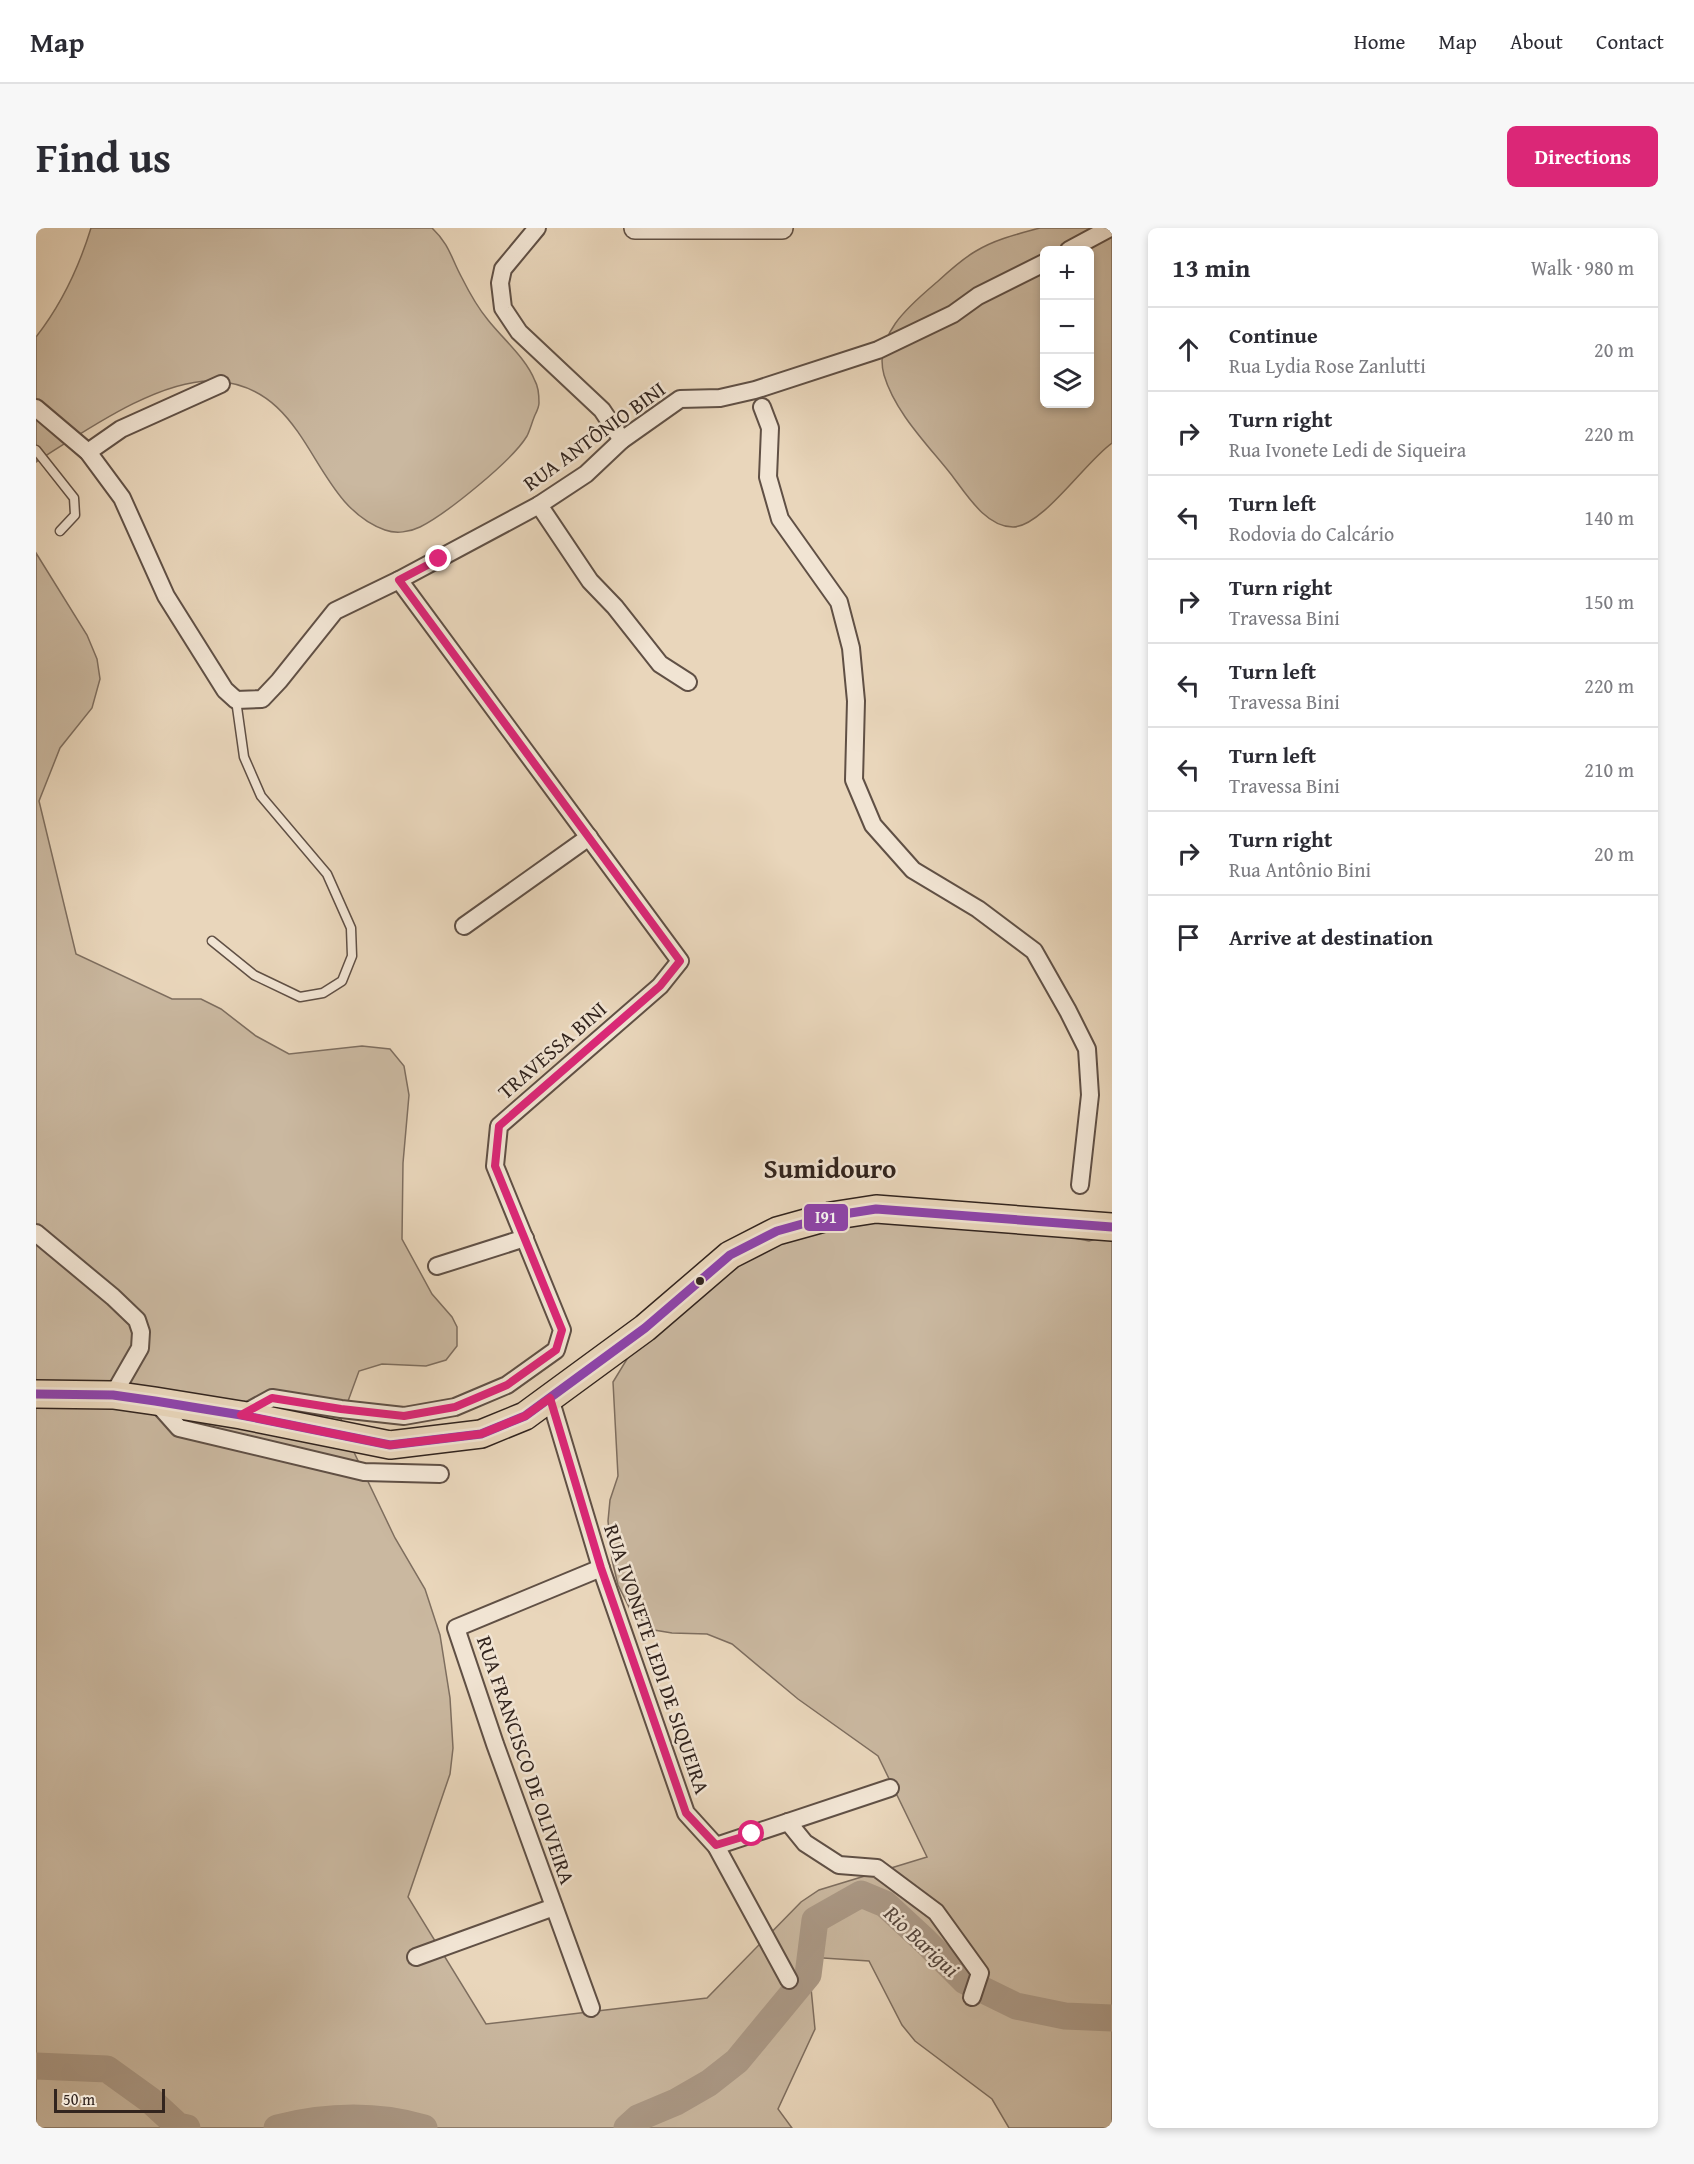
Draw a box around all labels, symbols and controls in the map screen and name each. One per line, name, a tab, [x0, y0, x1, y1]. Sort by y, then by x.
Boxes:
text: Map	[30, 21, 84, 62]
text: Home	[1354, 26, 1405, 57]
text: Map	[1438, 26, 1477, 57]
text: About	[1510, 26, 1563, 57]
text: Contact	[1596, 26, 1664, 57]
text: Find us	[36, 126, 171, 187]
button: Directions	[1507, 126, 1658, 187]
map controls	[1040, 246, 1094, 408]
button: +	[1040, 246, 1094, 300]
text: 13 min	[1172, 248, 1250, 287]
text: Walk · 980 m	[1531, 253, 1634, 282]
button: −	[1040, 300, 1094, 354]
text: Continue	[1229, 319, 1318, 351]
icon: ahead	[1172, 333, 1205, 366]
text: 20 m	[1594, 335, 1634, 364]
text: Rua Lydia Rose Zanlutti	[1229, 351, 1426, 380]
button: layers	[1040, 354, 1094, 408]
street label: RUA ANTÔNIO BINI	[516, 374, 672, 498]
text: Turn right	[1229, 403, 1332, 435]
icon: right	[1172, 417, 1205, 450]
text: 220 m	[1584, 419, 1634, 448]
text: Rua Ivonete Ledi de Siqueira	[1229, 435, 1466, 464]
text: Turn left	[1229, 487, 1316, 519]
icon: left	[1172, 501, 1205, 534]
text: 140 m	[1584, 503, 1634, 532]
text: Rodovia do Calcário	[1229, 519, 1394, 548]
route end	[425, 545, 451, 571]
text: Turn right	[1229, 571, 1332, 603]
icon: right	[1172, 585, 1205, 618]
text: 150 m	[1584, 587, 1634, 616]
text: Travessa Bini	[1229, 603, 1340, 632]
text: Turn left	[1229, 655, 1316, 687]
icon: left	[1172, 669, 1205, 702]
text: 220 m	[1584, 671, 1634, 700]
text: Travessa Bini	[1229, 687, 1340, 716]
text: Turn left	[1229, 739, 1316, 771]
icon: left	[1172, 753, 1205, 786]
text: 210 m	[1584, 755, 1634, 784]
text: Travessa Bini	[1229, 771, 1340, 800]
text: Turn right	[1229, 823, 1332, 855]
icon: right	[1172, 837, 1205, 870]
text: 20 m	[1594, 839, 1634, 868]
text: Rua Antônio Bini	[1229, 855, 1371, 884]
icon: arrive	[1172, 921, 1205, 954]
text: Arrive at destination	[1229, 921, 1433, 953]
street label: TRAVESSA BINI	[491, 994, 613, 1106]
district label: Sumidouro	[764, 1148, 896, 1188]
line badge: I91	[803, 1203, 849, 1232]
text: I91	[815, 1205, 837, 1229]
unlabelled marker	[694, 1275, 706, 1287]
street label: RUA IVONETE LEDI DE SIQUEIRA	[596, 1520, 718, 1798]
street label: RUA FRANCISCO DE OLIVEIRA	[469, 1632, 583, 1889]
route start	[738, 1820, 764, 1846]
water label: Rio Barigui	[876, 1897, 967, 1985]
scale bar	[54, 2086, 165, 2114]
text: 50 m	[63, 2087, 95, 2111]

